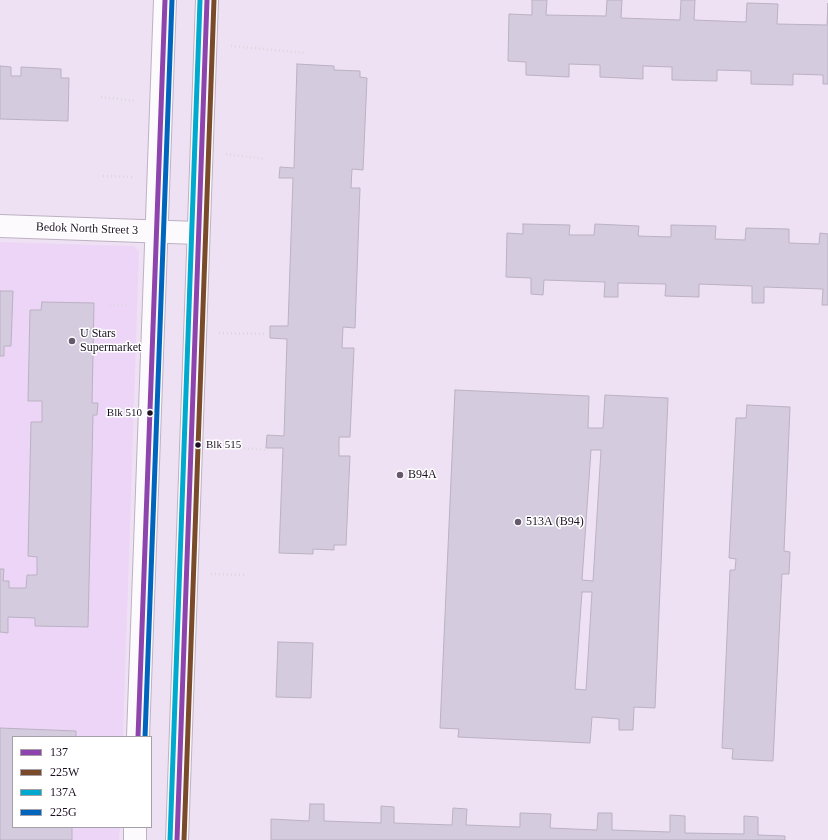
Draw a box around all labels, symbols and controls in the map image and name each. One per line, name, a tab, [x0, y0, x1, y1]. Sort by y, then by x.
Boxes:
street label: Bedok North Street 3	[36, 220, 138, 238]
place label: U Stars Supermarket	[80, 327, 141, 355]
marker: U Stars Supermarket	[67, 336, 77, 346]
place label: Blk 510	[107, 406, 142, 420]
marker: Blk 510	[145, 408, 155, 418]
place label: Blk 515	[206, 438, 241, 452]
marker: Blk 515	[193, 440, 203, 450]
place label: B94A	[408, 468, 437, 482]
marker: B94A	[395, 470, 405, 480]
place label: 513A (B94)	[526, 515, 584, 529]
marker: 513A (B94)	[513, 517, 523, 527]
legend	[12, 736, 152, 828]
text: 137	[50, 745, 68, 759]
text: 225W	[50, 765, 79, 779]
text: 137A	[50, 785, 77, 799]
text: 225G	[50, 805, 77, 819]

